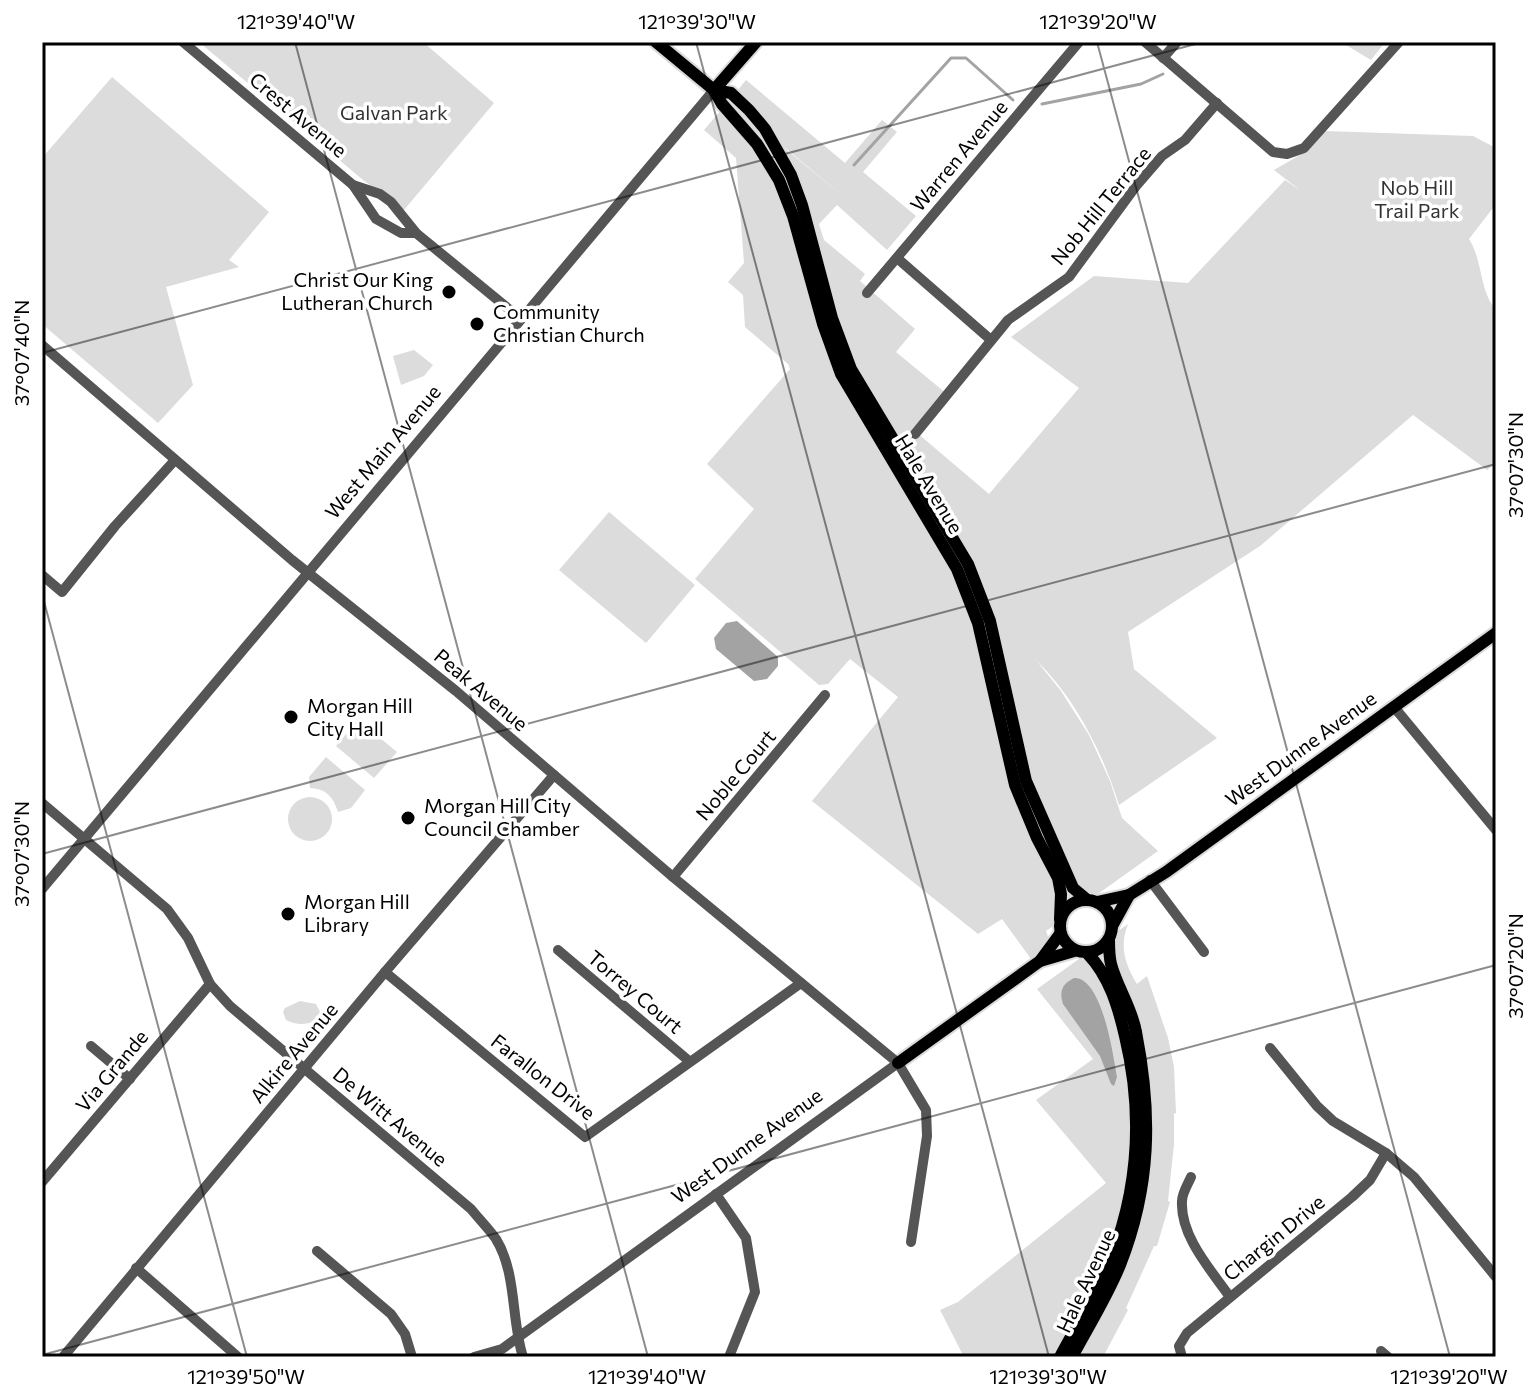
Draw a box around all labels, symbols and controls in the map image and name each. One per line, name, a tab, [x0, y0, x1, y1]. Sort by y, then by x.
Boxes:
text: 121°39'40"W	[237, 9, 355, 33]
text: 121°39'30"W	[638, 9, 756, 33]
text: 121°39'20"W	[1039, 9, 1157, 33]
street label: Crest Avenue	[245, 67, 352, 162]
street label: Warren Avenue	[905, 95, 1012, 216]
park label: Galvan Park	[340, 100, 448, 124]
street label: Nob Hill Terrace	[1045, 141, 1155, 269]
park label: Nob Hill Trail Park	[1374, 175, 1460, 222]
place label: Christ Our King Lutheran Church	[281, 267, 433, 314]
marker: Christ Our King Lutheran Church	[440, 283, 458, 301]
place label: Community Christian Church	[493, 299, 645, 346]
text: 37°07'40"N	[9, 300, 33, 406]
marker: Community Christian Church	[468, 315, 486, 333]
street label: West Main Avenue	[319, 380, 445, 523]
text: 37°07'30"N	[1503, 412, 1527, 518]
street label: Hale Avenue	[891, 429, 969, 537]
street label: Peak Avenue	[430, 643, 533, 735]
street label: West Dunne Avenue	[1220, 685, 1380, 811]
place label: Morgan Hill City Hall	[307, 693, 413, 740]
marker: Morgan Hill City Hall	[282, 708, 300, 726]
street label: Noble Court	[690, 724, 780, 825]
place label: Morgan Hill City Council Chamber	[424, 793, 580, 840]
text: 37°07'30"N	[9, 801, 33, 907]
marker: Morgan Hill City Council Chamber	[399, 809, 417, 827]
place label: Morgan Hill Library	[304, 889, 410, 936]
marker: Morgan Hill Library	[279, 905, 297, 923]
text: 37°07'20"N	[1503, 913, 1527, 1019]
street label: Torrey Court	[583, 945, 688, 1038]
street label: Alkire Avenue	[244, 997, 342, 1107]
street label: Via Grande	[70, 1024, 152, 1116]
street label: Farallon Drive	[487, 1028, 600, 1124]
street label: De Witt Avenue	[329, 1062, 453, 1171]
street label: West Dunne Avenue	[666, 1082, 826, 1208]
street label: Chargin Drive	[1218, 1189, 1329, 1285]
street label: Hale Avenue	[1051, 1225, 1120, 1336]
text: 121°39'50"W	[187, 1364, 305, 1388]
text: 121°39'40"W	[588, 1364, 706, 1388]
text: 121°39'30"W	[989, 1364, 1107, 1388]
text: 121°39'20"W	[1390, 1364, 1508, 1388]

